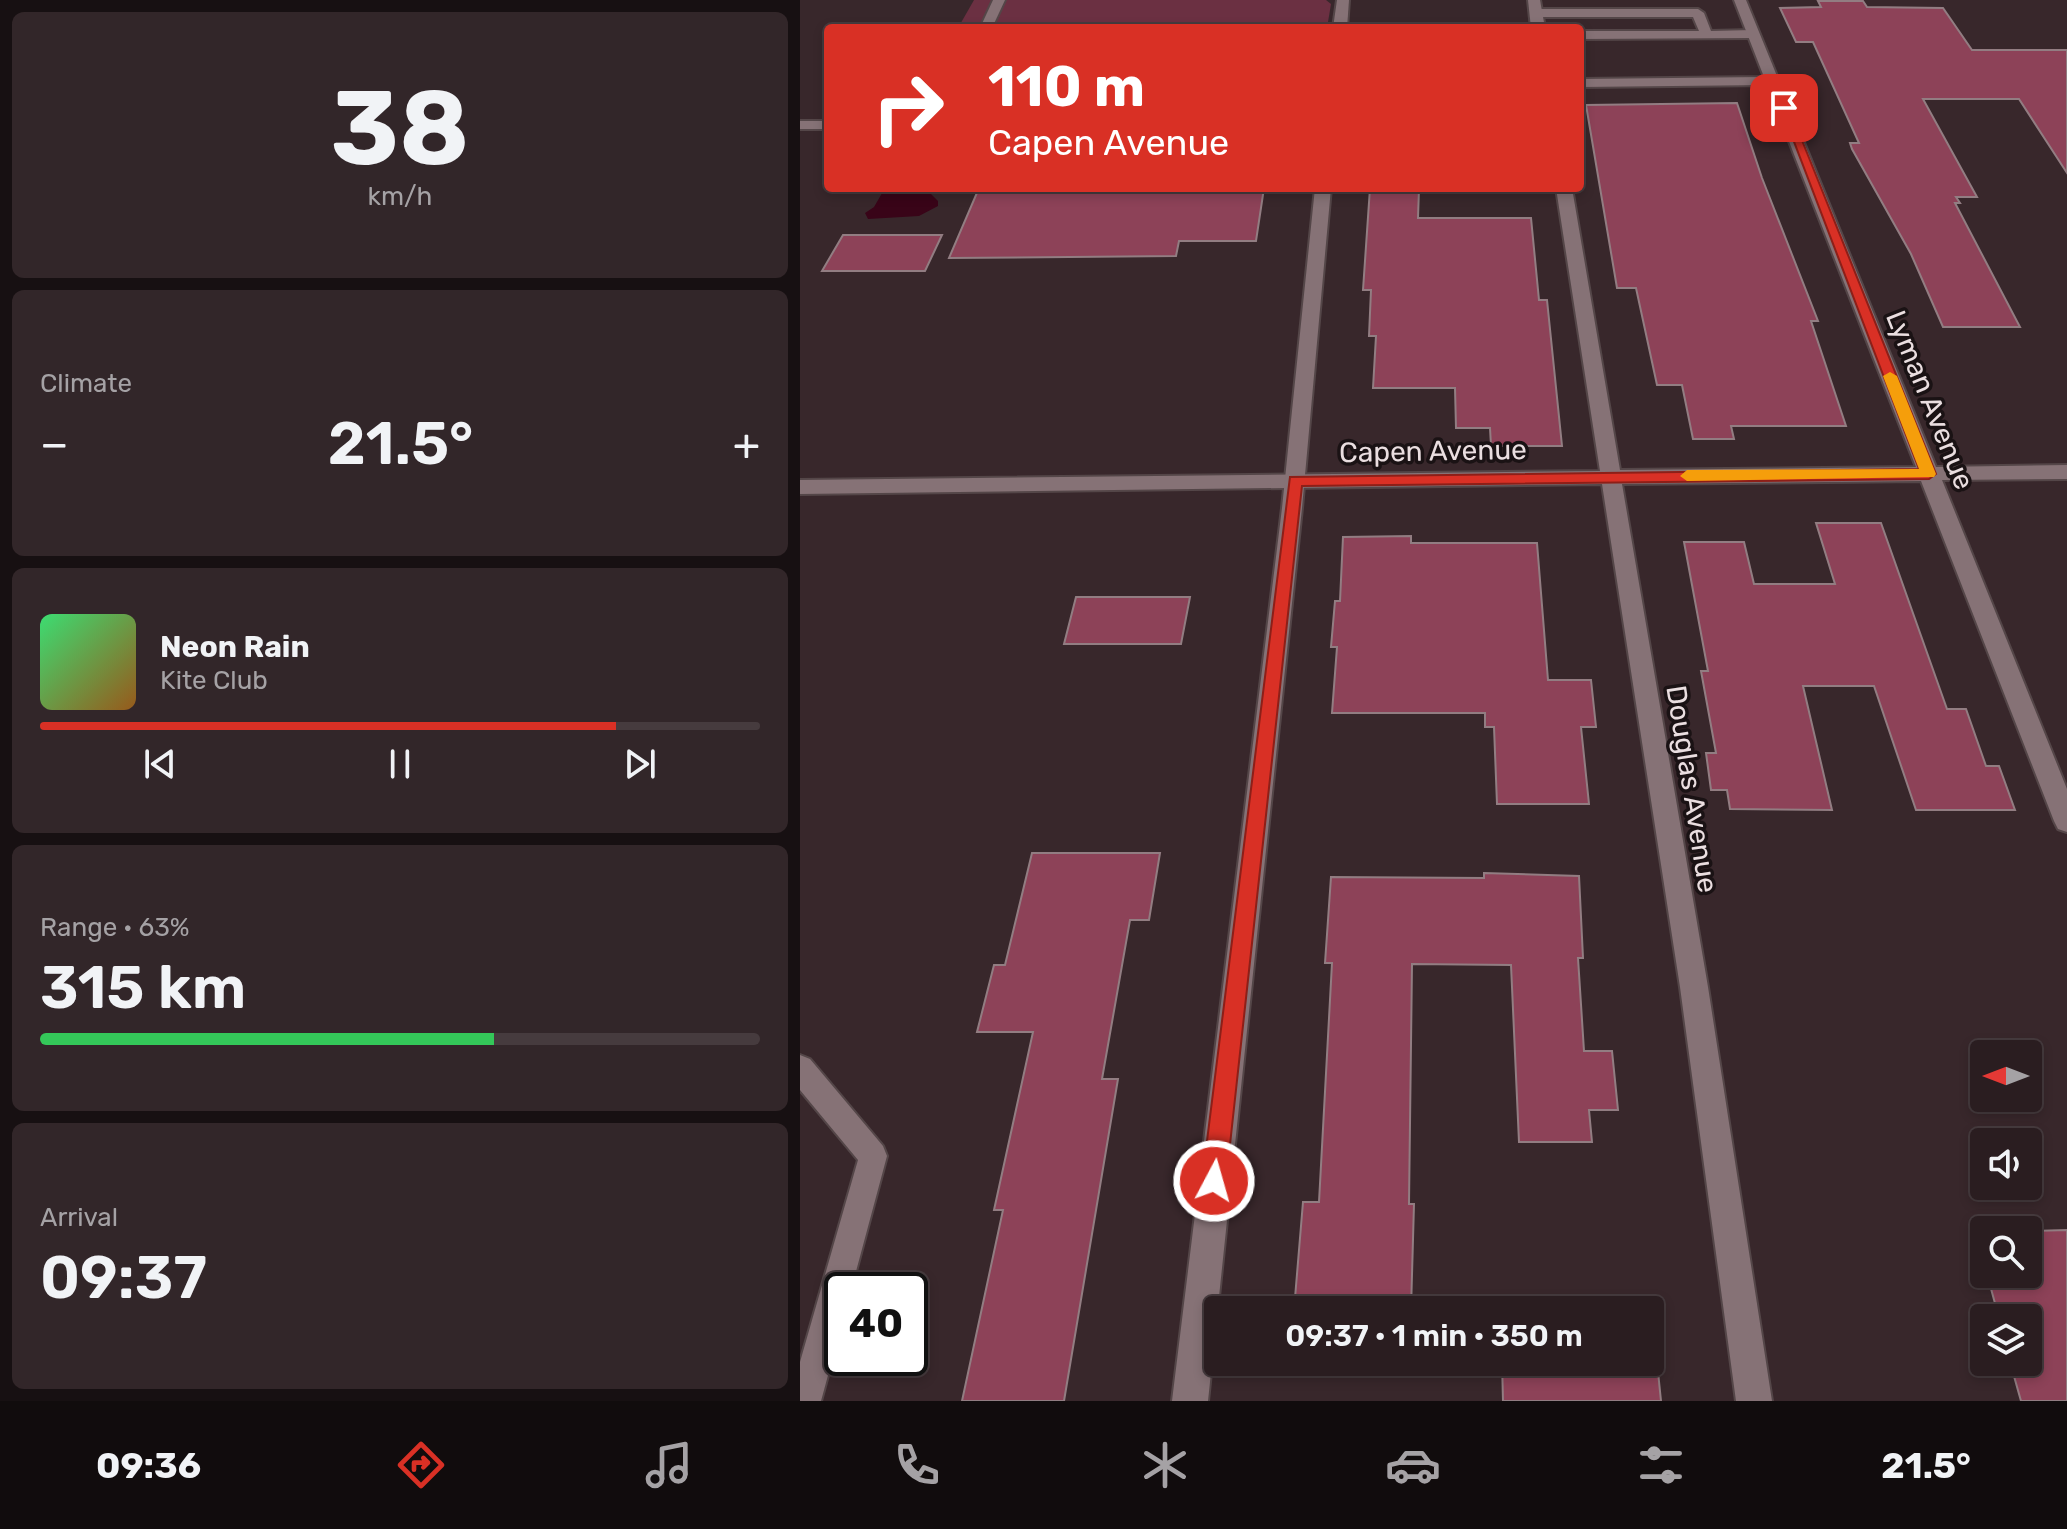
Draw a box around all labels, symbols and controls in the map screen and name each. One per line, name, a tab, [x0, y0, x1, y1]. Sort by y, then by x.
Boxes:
text: 110 m	[988, 54, 1145, 120]
icon: right	[856, 56, 960, 160]
text: 38	[331, 67, 469, 190]
pin	[1750, 74, 1818, 142]
icon: arrive	[1762, 86, 1806, 130]
text: Capen Avenue	[988, 121, 1229, 164]
text: km/h	[368, 181, 432, 212]
street label: Lyman Avenue	[1879, 306, 1981, 494]
text: Climate	[40, 368, 132, 399]
text: 21.5°	[328, 408, 473, 479]
text: −	[40, 418, 69, 470]
text: +	[733, 418, 760, 470]
street label: Capen Avenue	[1339, 433, 1527, 469]
text: Neon Rain	[160, 629, 310, 665]
text: Kite Club	[160, 665, 268, 696]
street label: Douglas Avenue	[1659, 683, 1725, 895]
icon: previous	[138, 742, 182, 786]
icon: pause	[378, 742, 422, 786]
icon: next	[618, 742, 662, 786]
text: Range · 63%	[40, 912, 190, 943]
text: 315 km	[40, 952, 246, 1023]
north arrow	[1970, 1040, 2042, 1112]
map controls	[1970, 1040, 2042, 1376]
button: sound	[1970, 1128, 2042, 1200]
position arrow	[1172, 1139, 1256, 1223]
text: Arrival	[40, 1202, 118, 1233]
button: search	[1970, 1216, 2042, 1288]
text: 09:37	[40, 1242, 207, 1313]
speed limit sign: 40	[824, 1272, 928, 1376]
button: layers	[1970, 1304, 2042, 1376]
text: 09:37 · 1 min · 350 m	[1285, 1318, 1583, 1354]
icon: directions	[393, 1437, 449, 1493]
icon: music	[641, 1437, 697, 1493]
icon: phone	[889, 1437, 945, 1493]
icon: climate	[1137, 1437, 1193, 1493]
icon: car	[1385, 1437, 1441, 1493]
icon: filters	[1633, 1437, 1689, 1493]
text: 09:36	[96, 1444, 201, 1487]
text: 21.5°	[1881, 1444, 1971, 1487]

